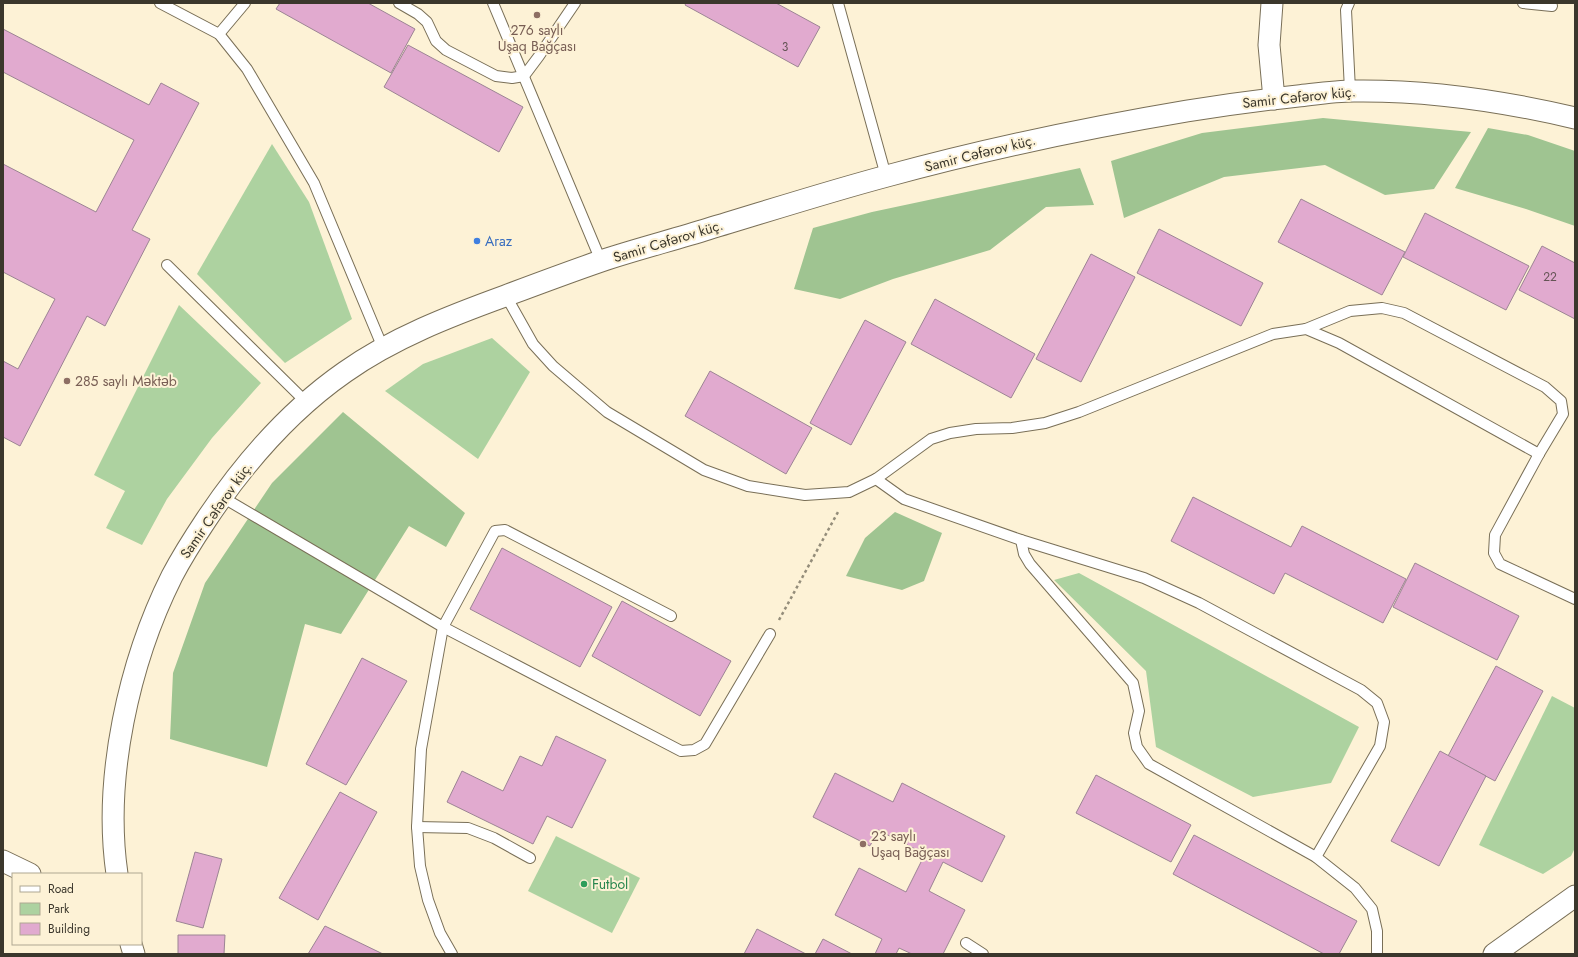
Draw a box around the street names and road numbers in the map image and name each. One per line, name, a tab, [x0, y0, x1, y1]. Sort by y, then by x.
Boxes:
street label: Samir Cəfərov küç.	[1241, 81, 1357, 113]
street label: Samir Cəfərov küç.	[922, 130, 1038, 176]
street label: Samir Cəfərov küç.	[611, 215, 725, 267]
street label: Samir Cəfərov küç.	[175, 458, 257, 562]

